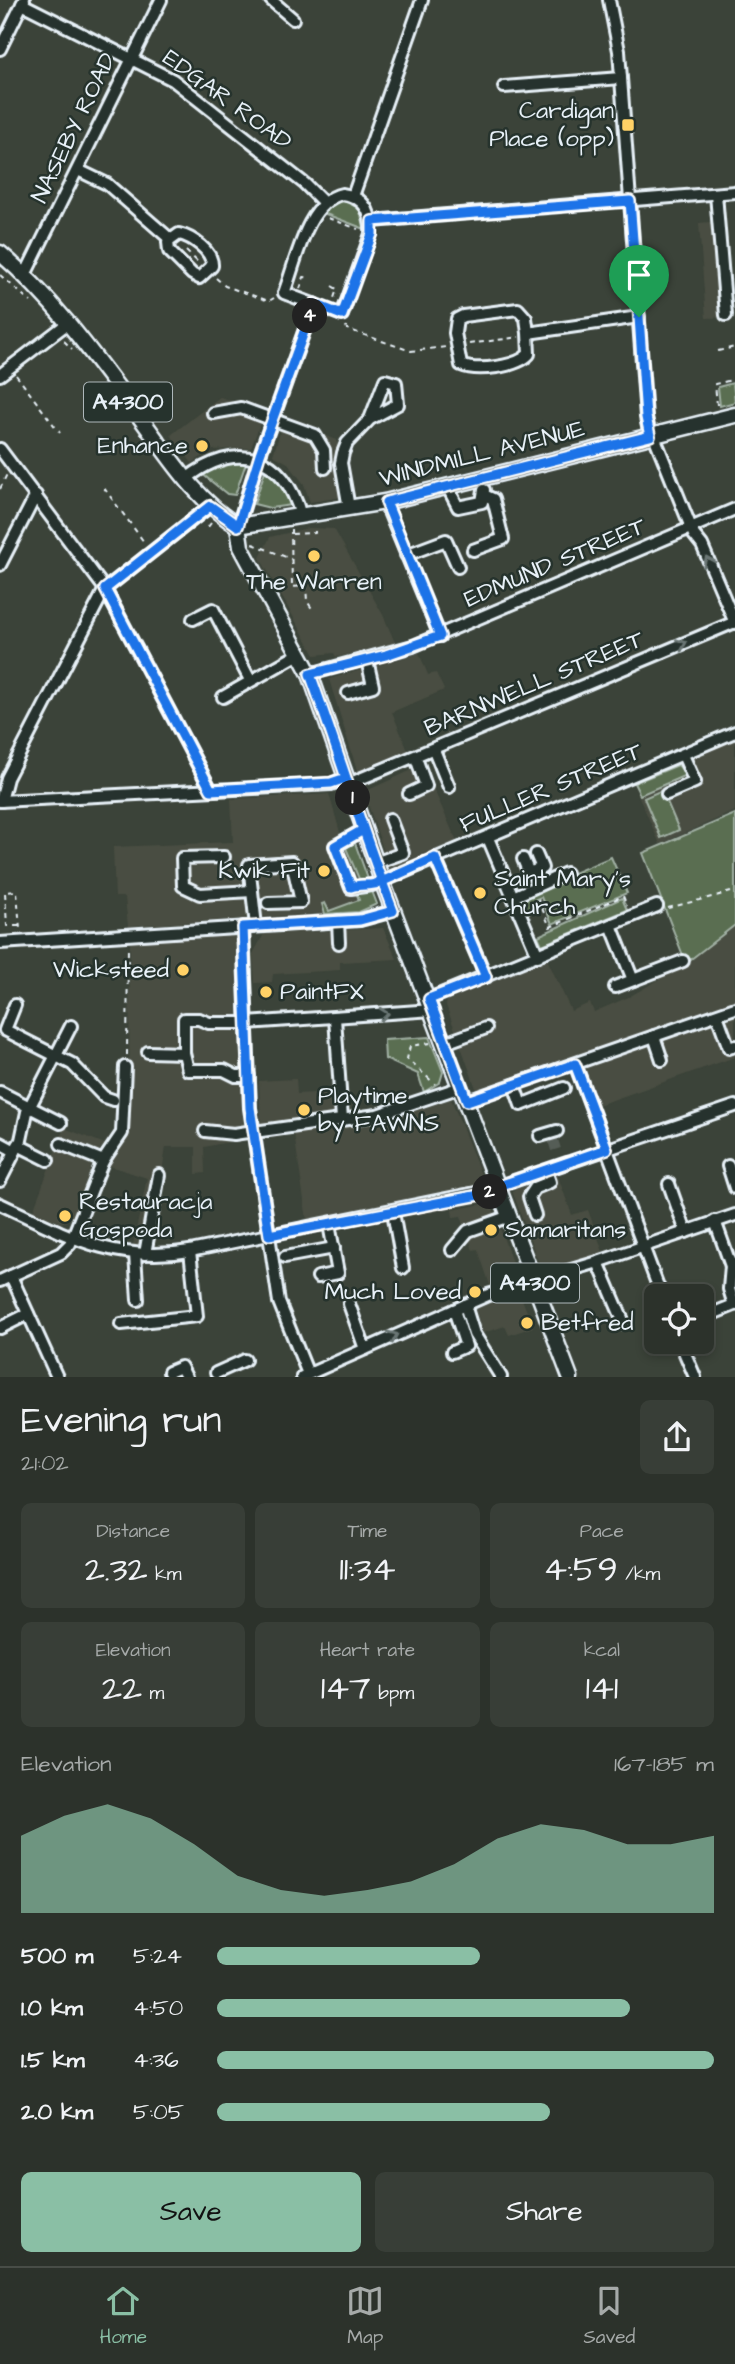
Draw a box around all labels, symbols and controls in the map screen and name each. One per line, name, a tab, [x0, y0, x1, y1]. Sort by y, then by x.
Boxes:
street label: EDGAR ROAD	[155, 41, 299, 159]
street label: NASEBY ROAD	[23, 47, 125, 209]
place label: Cardigan Place (opp)	[489, 94, 614, 156]
marker: Cardigan Place (opp)	[620, 117, 636, 133]
pin	[609, 245, 669, 317]
icon: arrive	[620, 256, 658, 294]
pin: 4	[292, 298, 328, 334]
text: 4	[303, 302, 316, 329]
road number: A4300	[84, 382, 172, 422]
street label: WINDMILL AVENUE	[376, 412, 588, 496]
place label: Enhance	[98, 429, 188, 463]
marker: Enhance	[194, 438, 210, 454]
street label: EDMUND STREET	[459, 509, 651, 617]
marker: The Warren	[306, 548, 322, 564]
one-way arrow	[702, 555, 716, 568]
place label: The Warren	[246, 565, 382, 599]
street label: BARNWELL STREET	[419, 622, 649, 746]
one-way arrow	[675, 638, 688, 652]
street label: FULLER STREET	[455, 734, 647, 842]
pin: 1	[336, 780, 370, 816]
text: 1	[351, 784, 354, 811]
place label: Kwik Fit	[218, 854, 310, 888]
place label: Saint Mary's Church	[494, 862, 631, 924]
marker: Kwik Fit	[316, 863, 332, 879]
marker: Saint Mary's Church	[472, 885, 488, 901]
place label: Wicksteed	[53, 953, 169, 987]
marker: Wicksteed	[175, 962, 191, 978]
place label: PaintFX	[280, 975, 364, 1009]
marker: PaintFX	[258, 984, 274, 1000]
one-way arrow	[379, 1007, 390, 1022]
place label: Playtime by FAWNS	[318, 1079, 439, 1142]
marker: Playtime by FAWNS	[296, 1102, 312, 1118]
pin: 2	[472, 1174, 508, 1210]
text: 2	[484, 1178, 495, 1205]
place label: Restauracja Gospoda	[79, 1185, 212, 1247]
marker: Restauracja Gospoda	[57, 1208, 73, 1224]
place label: Samaritans	[505, 1213, 626, 1247]
marker: Samaritans	[483, 1222, 499, 1238]
road number: A4300	[491, 1264, 579, 1302]
place label: Much Loved	[324, 1275, 461, 1309]
marker: Much Loved	[467, 1284, 483, 1300]
map controls	[644, 1284, 714, 1354]
button: locate	[644, 1284, 714, 1354]
place label: Betfred	[541, 1306, 634, 1340]
marker: Betfred	[519, 1315, 535, 1331]
one-way arrow	[385, 1330, 398, 1344]
text: Evening run	[21, 1395, 222, 1447]
button: share	[640, 1400, 714, 1474]
text: 21:02	[21, 1447, 69, 1479]
text: Distance	[96, 1518, 170, 1545]
text: Time	[348, 1518, 387, 1545]
text: Pace	[580, 1518, 624, 1545]
text: 2.32	[85, 1545, 148, 1594]
text: 11:34	[339, 1545, 396, 1594]
text: 4:59	[543, 1545, 618, 1594]
text: km	[148, 1561, 182, 1588]
text: /km	[618, 1561, 660, 1588]
text: Elevation	[96, 1637, 171, 1664]
text: Heart rate	[320, 1637, 415, 1664]
text: kcal	[584, 1637, 620, 1664]
text: 22	[102, 1664, 142, 1713]
text: 147	[321, 1664, 371, 1713]
text: 141	[585, 1664, 618, 1713]
text: m	[142, 1680, 164, 1707]
text: bpm	[371, 1680, 414, 1707]
text: Elevation	[21, 1748, 112, 1780]
text: 167–185 m	[614, 1748, 714, 1780]
text: 500 m	[21, 1940, 93, 1972]
text: 5:24	[133, 1940, 182, 1972]
text: 1.0 km	[21, 1992, 83, 2024]
text: 4:50	[133, 1992, 183, 2024]
text: 1.5 km	[21, 2044, 85, 2076]
text: 4:36	[133, 2044, 179, 2076]
text: 2.0 km	[21, 2096, 93, 2128]
text: 5:05	[133, 2096, 184, 2128]
button: Save	[21, 2172, 361, 2252]
button: Share	[375, 2172, 714, 2252]
tab: Home	[100, 2282, 147, 2351]
tab: Map	[346, 2282, 384, 2351]
tab: Saved	[584, 2282, 635, 2351]

